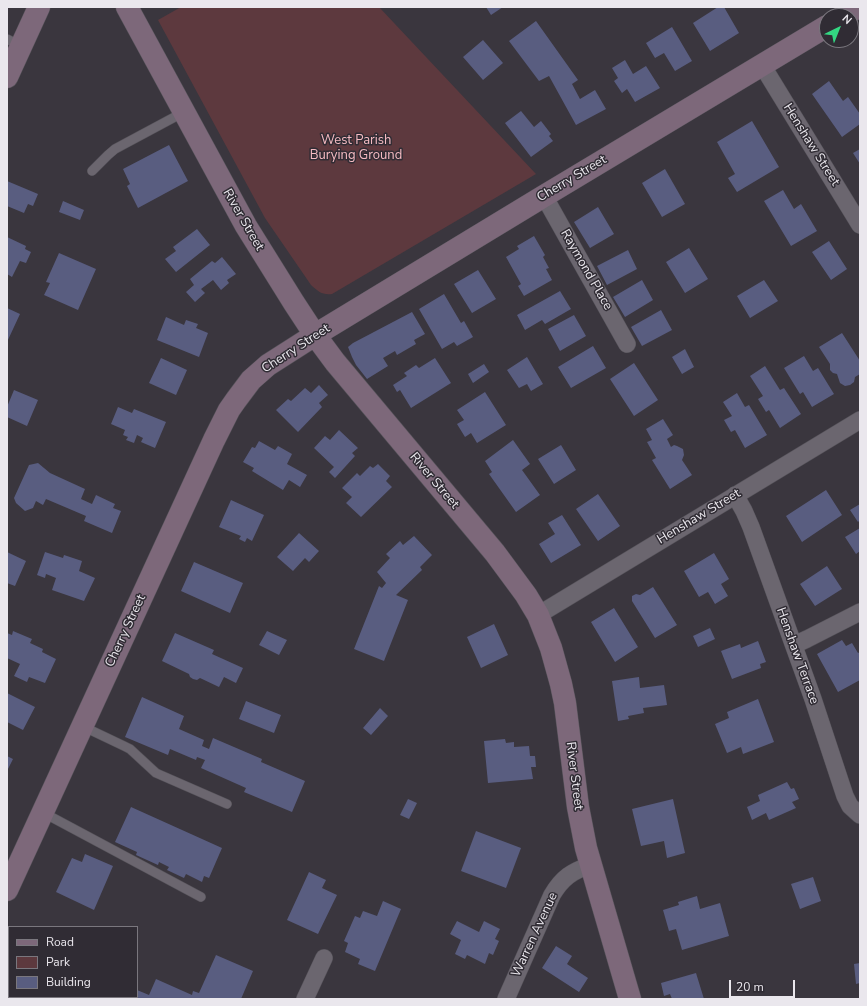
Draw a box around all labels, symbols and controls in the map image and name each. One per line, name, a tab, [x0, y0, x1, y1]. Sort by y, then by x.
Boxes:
north arrow	[819, 8, 859, 48]
text: N	[839, 11, 855, 28]
street label: Henshaw Street	[779, 101, 843, 189]
park label: West Parish Burying Ground	[310, 133, 402, 164]
street label: Cherry Street	[534, 152, 610, 206]
street label: River Street	[219, 186, 267, 254]
street label: Raymond Place	[557, 227, 615, 313]
street label: Cherry Street	[259, 321, 333, 377]
street label: River Street	[406, 450, 462, 512]
street label: Henshaw Street	[655, 486, 743, 548]
street label: Cherry Street	[102, 592, 150, 670]
street label: Henshaw Terrace	[772, 606, 822, 706]
street label: River Street	[562, 741, 586, 811]
street label: Warren Avenue	[509, 890, 561, 980]
legend	[8, 926, 138, 998]
text: Road	[46, 934, 74, 950]
text: Park	[46, 954, 70, 970]
scale bar	[731, 972, 797, 998]
text: Building	[46, 974, 91, 990]
text: 20 m	[736, 979, 764, 995]

